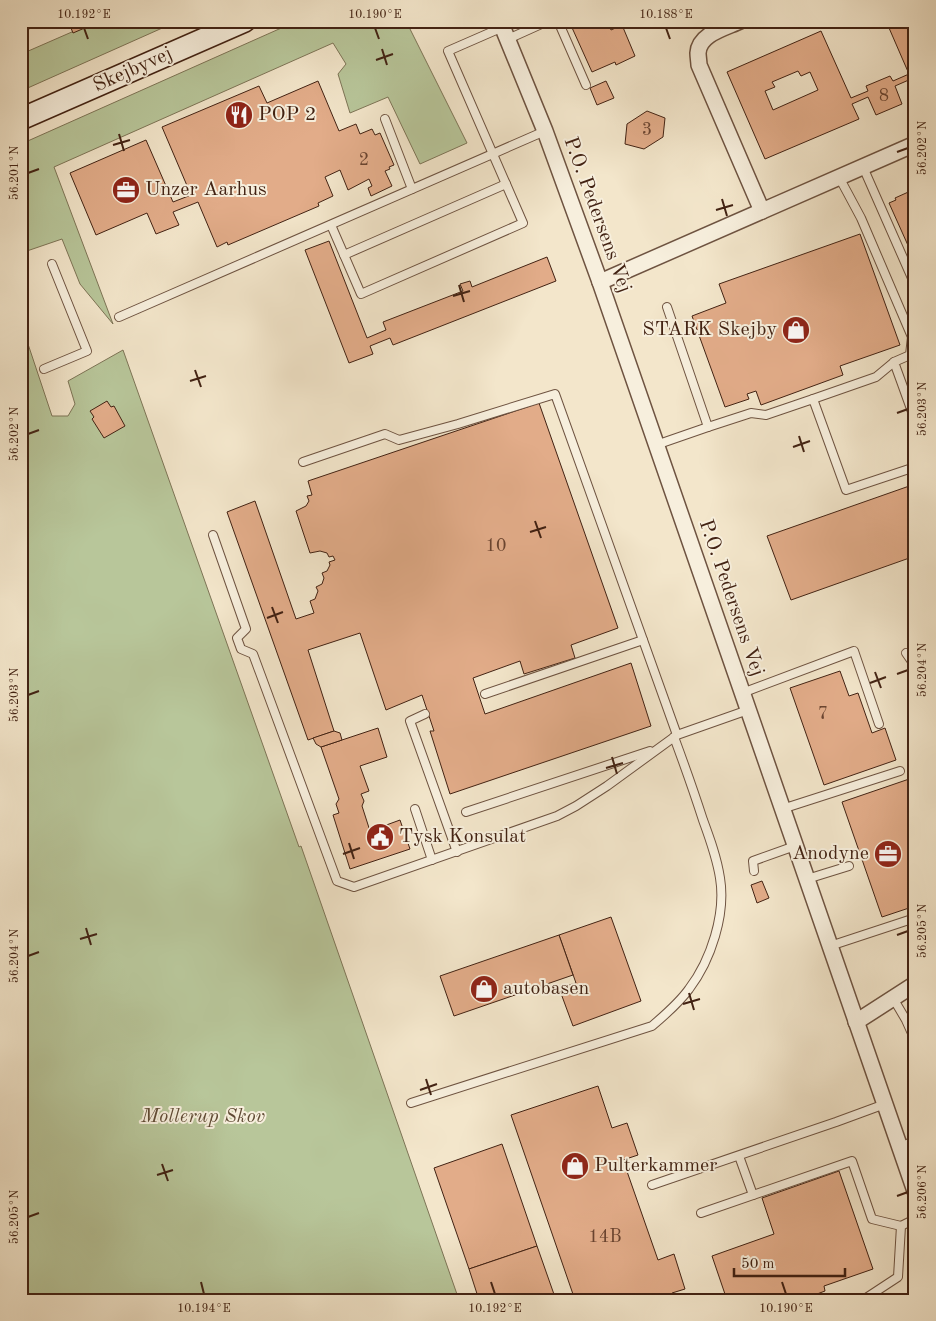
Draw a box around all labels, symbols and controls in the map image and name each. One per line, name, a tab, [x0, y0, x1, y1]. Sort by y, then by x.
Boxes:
text: 10.192°E	[57, 9, 111, 21]
text: 10.190°E	[348, 9, 402, 21]
text: 10.188°E	[639, 9, 693, 21]
street label: Skejbyvej	[90, 44, 176, 96]
house number: 8	[879, 87, 889, 105]
restaurant icon: POP 2	[224, 100, 254, 130]
place label: POP 2	[258, 105, 316, 125]
house number: 3	[642, 121, 652, 139]
text: 56.202°N	[916, 121, 929, 175]
street label: P.O. Pedersens Vej	[560, 134, 634, 296]
text: 56.201°N	[8, 146, 21, 200]
house number: 2	[359, 151, 369, 169]
office icon: Unzer Aarhus	[111, 175, 141, 205]
place label: Unzer Aarhus	[145, 180, 267, 200]
shop icon: STARK Skejby	[781, 315, 811, 345]
place label: STARK Skejby	[642, 320, 777, 340]
text: 56.203°N	[916, 382, 929, 436]
text: 56.202°N	[8, 407, 21, 461]
street label: P.O. Pedersens Vej	[695, 517, 767, 679]
house number: 10	[486, 537, 506, 555]
text: 56.204°N	[916, 643, 929, 697]
text: 56.203°N	[8, 668, 21, 722]
house number: 7	[818, 705, 828, 723]
public building icon: Tysk Konsulat	[365, 822, 395, 852]
place label: Tysk Konsulat	[399, 827, 526, 847]
office icon: Anodyne	[873, 839, 903, 869]
place label: Anodyne	[792, 844, 869, 864]
text: 56.205°N	[916, 904, 929, 958]
text: 56.204°N	[8, 929, 21, 983]
shop icon: autobasen	[469, 974, 499, 1004]
place label: autobasen	[503, 979, 589, 999]
park label: Mollerup Skov	[140, 1107, 266, 1127]
shop icon: Pulterkammer	[560, 1151, 590, 1181]
place label: Pulterkammer	[594, 1156, 718, 1176]
text: 56.206°N	[916, 1165, 929, 1219]
text: 56.205°N	[8, 1190, 21, 1244]
house number: 14B	[588, 1228, 622, 1246]
scale bar	[734, 1246, 845, 1278]
text: 50 m	[741, 1257, 775, 1272]
text: 10.194°E	[177, 1303, 231, 1315]
text: 10.192°E	[468, 1303, 522, 1315]
text: 10.190°E	[759, 1303, 813, 1315]

